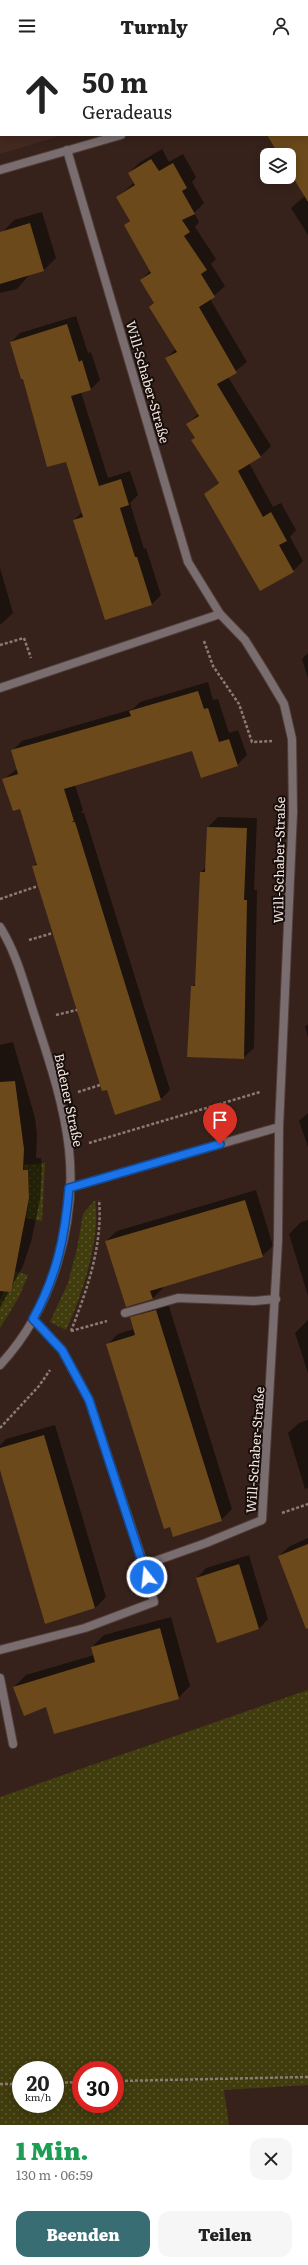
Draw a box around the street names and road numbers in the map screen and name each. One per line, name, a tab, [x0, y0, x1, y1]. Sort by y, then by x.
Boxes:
street label: Will-Schaber-Straße	[122, 318, 175, 446]
street label: Will-Schaber-Straße	[268, 796, 289, 924]
street label: Badener Straße	[50, 1051, 89, 1149]
street label: Will-Schaber-Straße	[241, 1386, 268, 1514]

